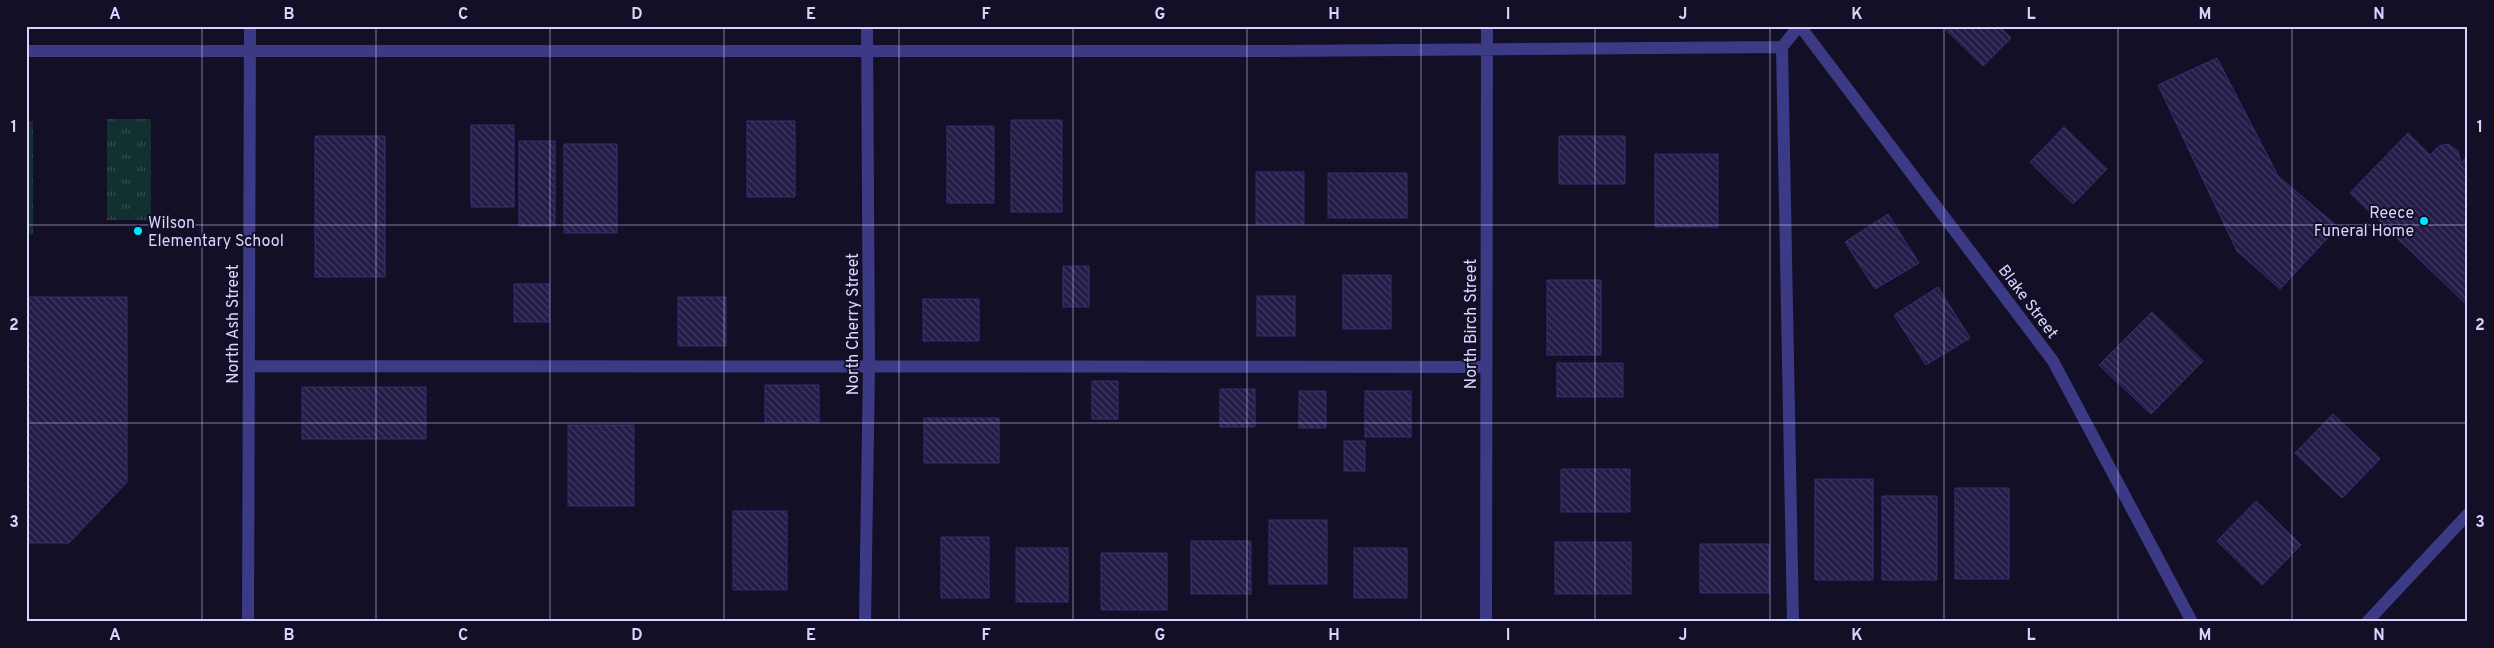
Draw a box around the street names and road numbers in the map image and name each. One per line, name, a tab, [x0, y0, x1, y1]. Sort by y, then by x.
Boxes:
street label: North Cherry Street	[844, 253, 864, 395]
street label: North Birch Street	[1462, 259, 1482, 389]
street label: Blake Street	[1993, 261, 2062, 343]
street label: North Ash Street	[224, 264, 244, 384]

